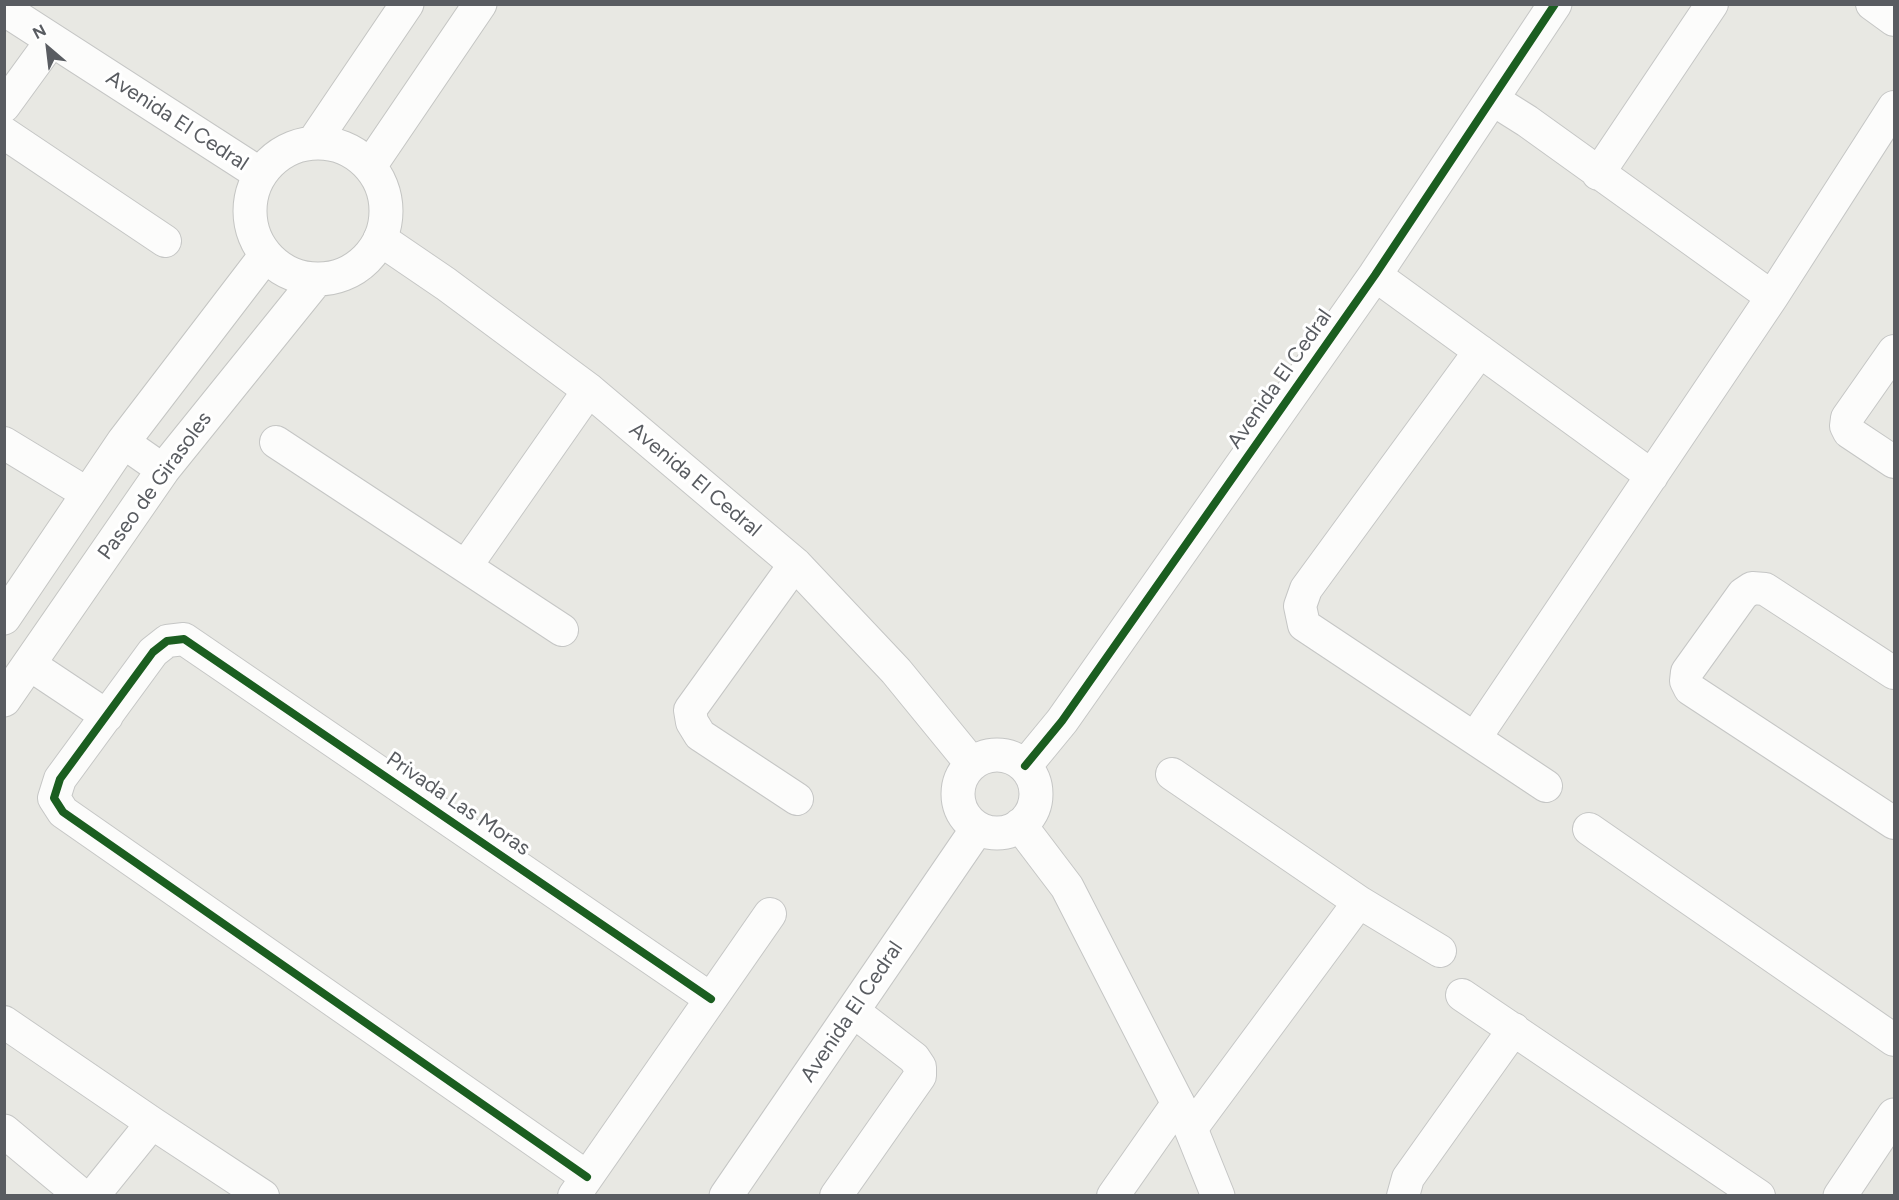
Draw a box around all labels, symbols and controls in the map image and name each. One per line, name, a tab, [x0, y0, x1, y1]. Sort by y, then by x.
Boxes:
north arrow	[18, 18, 78, 78]
text: N	[29, 20, 49, 43]
street label: Avenida El Cedral	[101, 66, 253, 176]
street label: Avenida El Cedral	[1223, 304, 1337, 454]
street label: Paseo de Girasoles	[93, 407, 217, 565]
street label: Avenida El Cedral	[624, 417, 766, 543]
street label: Privada Las Moras	[381, 747, 535, 861]
street label: Avenida El Cedral	[796, 937, 908, 1087]

